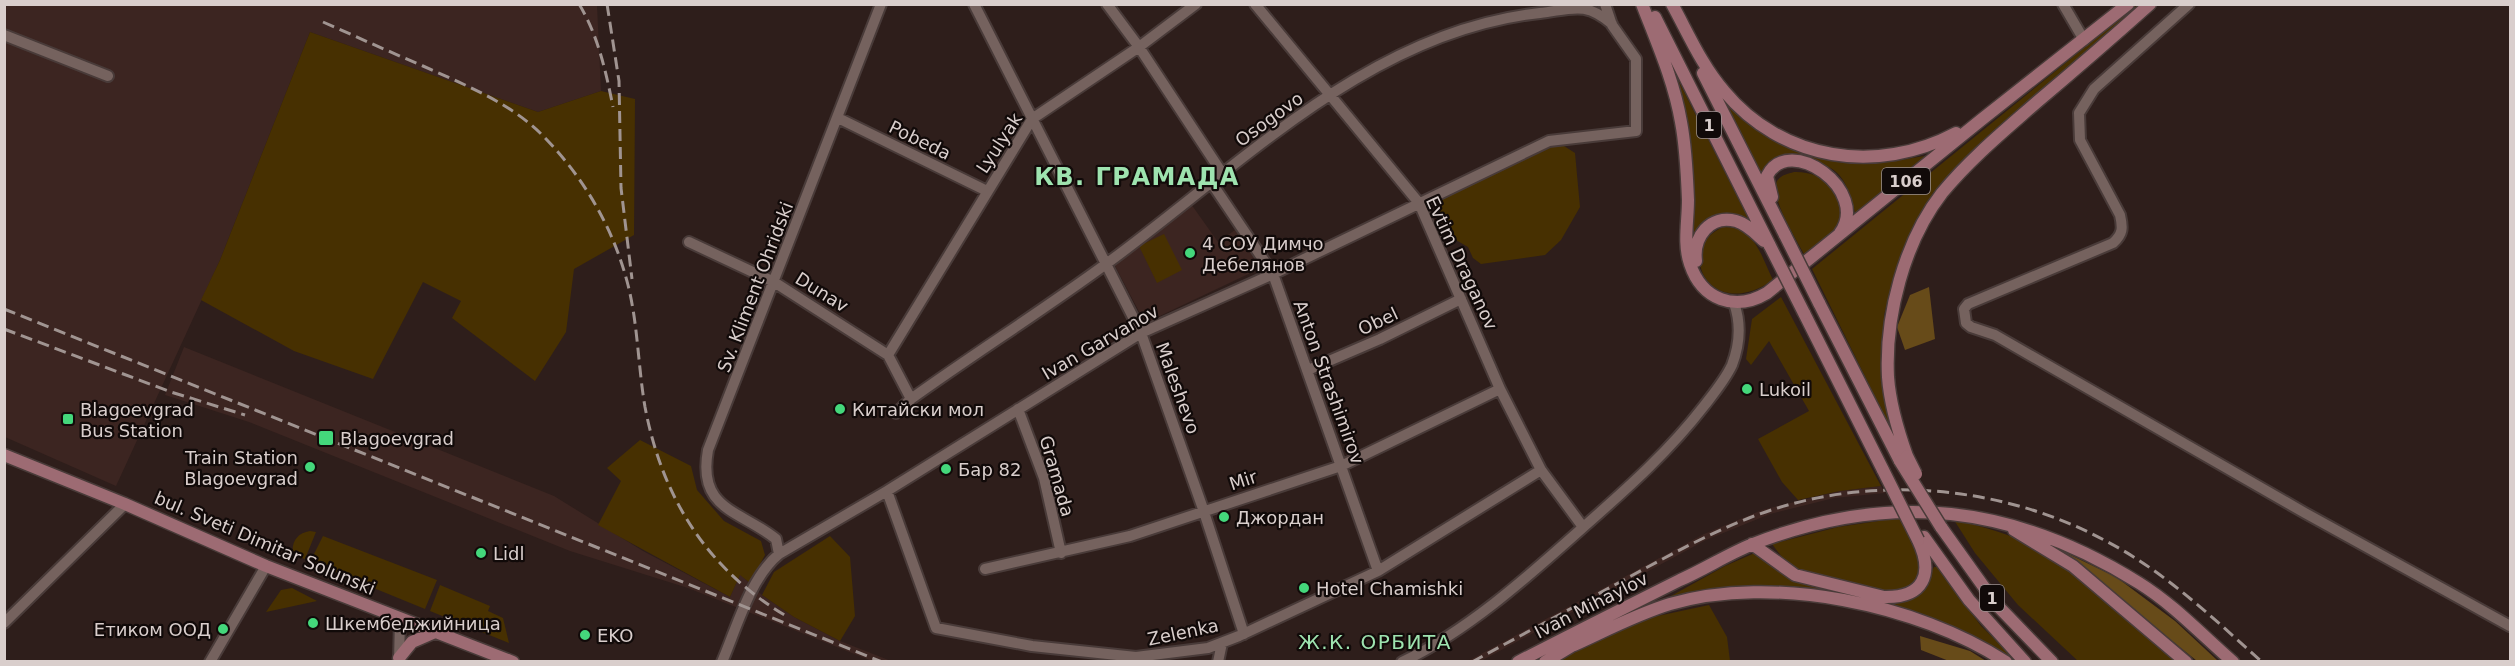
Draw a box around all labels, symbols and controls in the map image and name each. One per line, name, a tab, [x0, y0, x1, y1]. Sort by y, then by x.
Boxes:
street label: Osogovo	[1231, 87, 1307, 151]
street label: Lyulyak	[972, 108, 1027, 177]
road number: 1	[1697, 112, 1721, 138]
street label: Pobeda	[886, 116, 954, 164]
district label: КВ. ГРАМАДА	[1034, 163, 1240, 191]
road number: 106	[1882, 168, 1930, 194]
street label: Evtim Draganov	[1422, 193, 1502, 334]
street label: Sv. Kliment Ohridski	[713, 199, 797, 375]
place label: 4 СОУ Димчо Дебелянов	[1202, 233, 1324, 275]
marker: 4 СОУ Димчо Дебелянов	[1183, 246, 1197, 260]
street label: Dunav	[792, 268, 853, 317]
street label: Anton Strashimirov	[1290, 297, 1369, 467]
street label: Ivan Garvanov	[1038, 300, 1162, 384]
street label: Obel	[1355, 303, 1401, 339]
street label: Maleshevo	[1152, 339, 1204, 437]
place label: Lukoil	[1759, 379, 1811, 400]
marker: Lukoil	[1740, 382, 1754, 396]
place label: Blagoevgrad Bus Station	[80, 399, 194, 441]
place label: Китайски мол	[852, 399, 984, 420]
marker: Китайски мол	[833, 402, 847, 416]
marker: Blagoevgrad Bus Station	[61, 412, 75, 426]
place label: Blagoevgrad	[340, 428, 454, 449]
marker: Blagoevgrad	[317, 429, 335, 447]
street label: Gramada	[1035, 433, 1079, 519]
place label: Train Station Blagoevgrad	[184, 447, 298, 489]
place label: Бар 82	[958, 459, 1021, 480]
marker: Train Station Blagoevgrad	[303, 460, 317, 474]
marker: Бар 82	[939, 462, 953, 476]
street label: Mir	[1226, 466, 1260, 494]
street label: bul. Sveti Dimitar Solunski	[151, 487, 379, 599]
place label: Джордан	[1236, 507, 1324, 528]
marker: Джордан	[1217, 510, 1231, 524]
place label: Lidl	[493, 543, 524, 564]
marker: Lidl	[474, 546, 488, 560]
street label: Ivan Mihaylov	[1531, 567, 1651, 643]
place label: Hotel Chamishki	[1316, 578, 1463, 599]
marker: Hotel Chamishki	[1297, 581, 1311, 595]
road number: 1	[1980, 585, 2004, 611]
place label: Шкембеджийница	[325, 613, 501, 634]
street label: Zelenka	[1146, 614, 1220, 650]
marker: Шкембеджийница	[306, 616, 320, 630]
place label: Етиком ООД	[94, 619, 211, 640]
marker: Етиком ООД	[216, 622, 230, 636]
place label: EKO	[597, 625, 633, 646]
marker: EKO	[578, 628, 592, 642]
district label: Ж.К. ОРБИТА	[1298, 630, 1452, 654]

